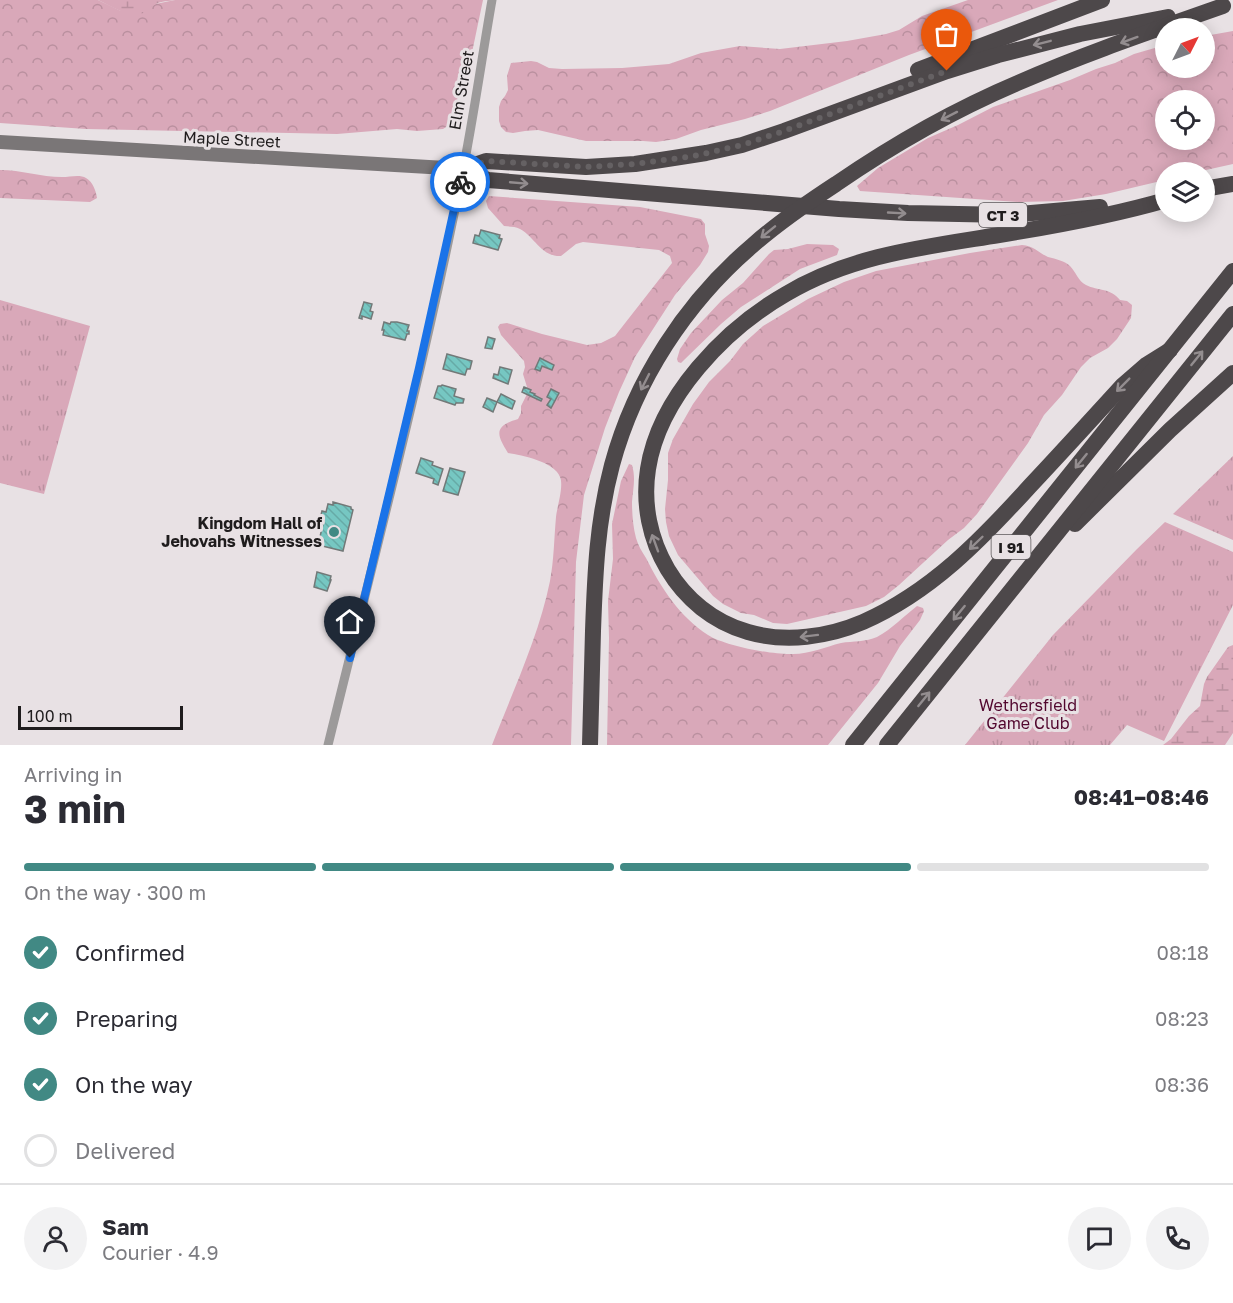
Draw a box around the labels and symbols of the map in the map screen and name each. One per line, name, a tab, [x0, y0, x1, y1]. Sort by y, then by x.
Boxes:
pin	[921, 9, 972, 71]
north arrow	[1155, 18, 1215, 78]
one-way arrow	[1120, 36, 1138, 47]
one-way arrow	[1033, 38, 1052, 50]
street label: Elm Street	[444, 49, 478, 131]
one-way arrow	[941, 110, 958, 122]
street label: Maple Street	[182, 126, 282, 152]
courier	[430, 152, 490, 212]
one-way arrow	[508, 177, 528, 188]
road number: CT 3	[979, 203, 1027, 227]
one-way arrow	[887, 207, 907, 218]
one-way arrow	[760, 226, 776, 239]
one-way arrow	[1191, 350, 1204, 366]
one-way arrow	[639, 373, 651, 390]
one-way arrow	[1116, 378, 1131, 393]
one-way arrow	[1074, 453, 1087, 469]
place label: Kingdom Hall of Jehovahs Witnesses	[161, 513, 322, 551]
marker: Kingdom Hall of Jehovahs Witnesses	[327, 525, 341, 539]
one-way arrow	[648, 534, 659, 553]
road number: I 91	[992, 535, 1030, 559]
one-way arrow	[969, 536, 984, 551]
pin	[324, 596, 375, 658]
one-way arrow	[952, 605, 965, 621]
one-way arrow	[799, 631, 819, 642]
one-way arrow	[917, 692, 930, 708]
park label: Wethersfield Game Club	[979, 695, 1077, 733]
scale bar	[18, 703, 183, 730]

